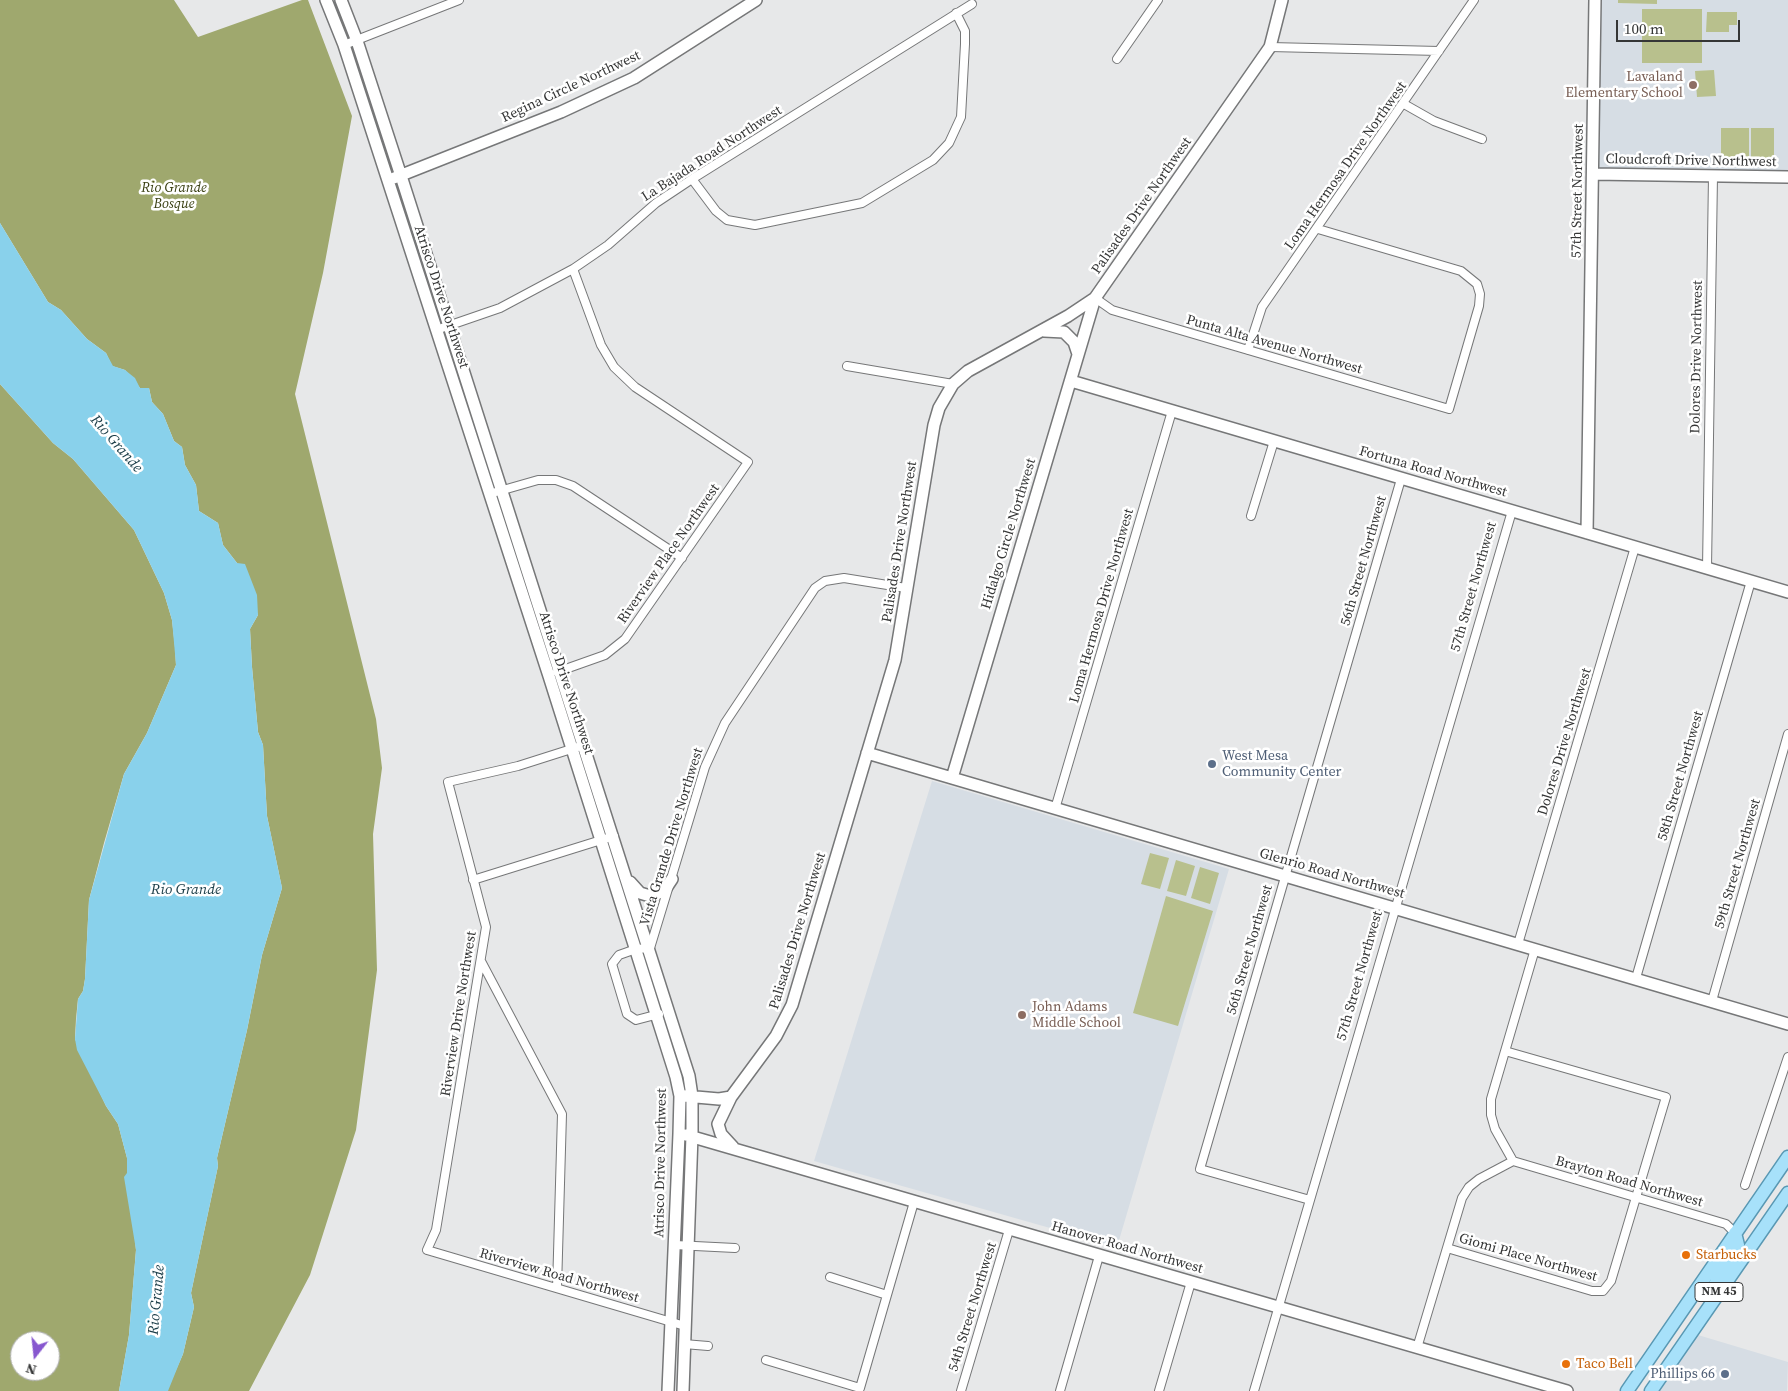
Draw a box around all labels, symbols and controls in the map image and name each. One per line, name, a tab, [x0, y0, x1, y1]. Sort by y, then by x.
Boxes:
scale bar	[1618, 10, 1742, 42]
text: 100 m	[1624, 18, 1664, 39]
street label: Regina Circle Northwest	[499, 47, 643, 127]
place label: Lavaland Elementary School	[1565, 69, 1683, 102]
street label: Loma Hermosa Drive Northwest	[1281, 79, 1411, 253]
marker: Lavaland Elementary School	[1687, 79, 1699, 91]
street label: La Bajada Road Northwest	[639, 102, 785, 206]
street label: 57th Street Northwest	[1568, 124, 1588, 258]
street label: Palisades Drive Northwest	[1088, 134, 1196, 278]
street label: Cloudcroft Drive Northwest	[1605, 151, 1777, 171]
park label: Rio Grande Bosque	[141, 180, 207, 212]
street label: Atrisco Drive Northwest	[410, 223, 472, 371]
street label: Dolores Drive Northwest	[1687, 280, 1707, 434]
street label: Punta Alta Avenue Northwest	[1184, 312, 1364, 378]
water label: Rio Grande	[86, 412, 146, 476]
street label: Fortuna Road Northwest	[1357, 443, 1509, 501]
street label: Hidalgo Circle Northwest	[978, 456, 1040, 612]
street label: Palisades Drive Northwest	[879, 460, 921, 624]
street label: Riverview Place Northwest	[614, 481, 724, 627]
street label: 56th Street Northwest	[1337, 494, 1391, 628]
street label: Loma Hermosa Drive Northwest	[1066, 507, 1138, 705]
street label: 57th Street Northwest	[1447, 520, 1501, 654]
street label: Atrisco Drive Northwest	[535, 609, 597, 757]
street label: Dolores Drive Northwest	[1535, 666, 1595, 818]
street label: 58th Street Northwest	[1654, 709, 1708, 843]
street label: Vista Grande Drive Northwest	[637, 746, 707, 928]
place label: West Mesa Community Center	[1222, 748, 1341, 780]
marker: West Mesa Community Center	[1206, 758, 1218, 770]
street label: 59th Street Northwest	[1711, 797, 1765, 931]
street label: Glenrio Road Northwest	[1258, 845, 1406, 903]
street label: Palisades Drive Northwest	[766, 851, 830, 1011]
water label: Rio Grande	[151, 881, 221, 899]
street label: 56th Street Northwest	[1223, 883, 1277, 1017]
street label: 57th Street Northwest	[1333, 909, 1387, 1043]
street label: Riverview Drive Northwest	[438, 930, 480, 1098]
place label: John Adams Middle School	[1032, 999, 1121, 1032]
marker: John Adams Middle School	[1016, 1009, 1028, 1021]
street label: Atrisco Drive Northwest	[651, 1088, 671, 1238]
street label: Brayton Road Northwest	[1553, 1153, 1705, 1211]
street label: Hanover Road Northwest	[1049, 1218, 1205, 1278]
street label: Giomi Place Northwest	[1457, 1230, 1599, 1286]
street label: 54th Street Northwest	[945, 1240, 1001, 1374]
street label: Riverview Road Northwest	[477, 1245, 641, 1307]
place label: Starbucks	[1696, 1247, 1757, 1263]
marker: Starbucks	[1680, 1249, 1692, 1261]
water label: Rio Grande	[145, 1264, 169, 1336]
road number: NM 45	[1695, 1282, 1743, 1301]
north arrow	[10, 1331, 60, 1381]
place label: Taco Bell	[1576, 1356, 1633, 1372]
text: N	[23, 1358, 39, 1380]
marker: Taco Bell	[1560, 1358, 1572, 1370]
place label: Phillips 66	[1650, 1366, 1715, 1382]
marker: Phillips 66	[1719, 1368, 1731, 1380]

